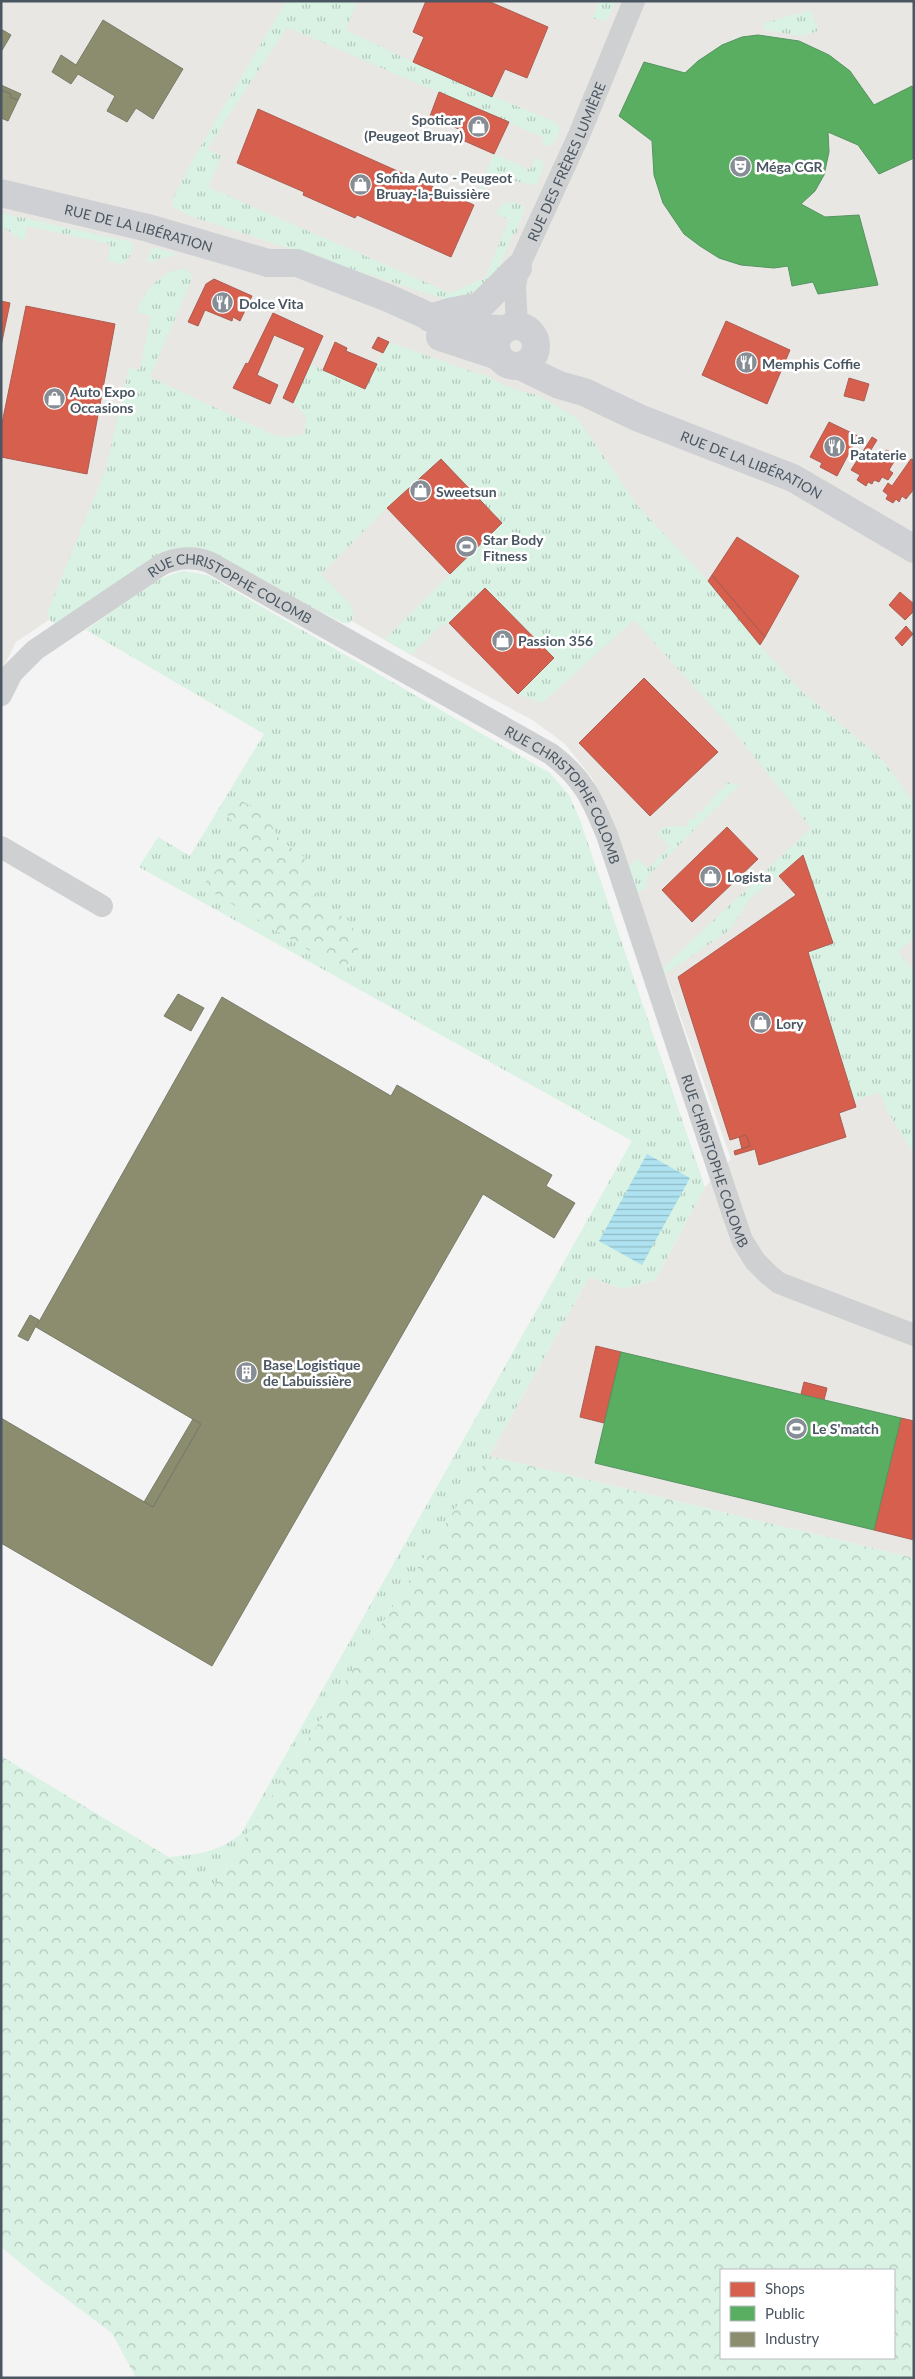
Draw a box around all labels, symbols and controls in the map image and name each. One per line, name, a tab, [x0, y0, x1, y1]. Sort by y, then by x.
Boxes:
street label: RUE DES FRÈRES LUMIÈRE	[523, 79, 608, 244]
place label: Spoticar (Peugeot Bruay)	[364, 111, 464, 144]
shop icon: Spoticar (Peugeot Bruay)	[467, 115, 491, 139]
theatre icon: Méga CGR	[728, 154, 752, 178]
place label: Méga CGR	[756, 158, 824, 175]
place label: Sofida Auto - Peugeot Bruay-la-Buissière	[376, 169, 513, 202]
shop icon: Sofida Auto - Peugeot Bruay-la-Buissière	[348, 173, 372, 197]
street label: RUE DE LA LIBÉRATION	[63, 200, 215, 255]
restaurant icon: Dolce Vita	[211, 291, 235, 315]
place label: Dolce Vita	[239, 295, 304, 312]
restaurant icon: Memphis Coffie	[734, 351, 758, 375]
place label: Memphis Coffie	[762, 355, 861, 372]
place label: Auto Expo Occasions	[69, 383, 135, 416]
shop icon: Auto Expo Occasions	[42, 387, 66, 411]
street label: RUE DE LA LIBÉRATION	[678, 427, 826, 502]
place label: La Pataterie	[850, 430, 907, 463]
restaurant icon: La Pataterie	[822, 434, 846, 458]
shop icon: Sweetsun	[408, 479, 432, 503]
place label: Sweetsun	[436, 483, 497, 500]
place label: Star Body Fitness	[483, 531, 544, 564]
sports icon: Star Body Fitness	[455, 535, 479, 559]
street label: RUE CHRISTOPHE COLOMB	[144, 549, 315, 627]
shop icon: Passion 356	[490, 628, 514, 652]
place label: Passion 356	[518, 632, 593, 649]
street label: RUE CHRISTOPHE COLOMB	[502, 721, 624, 866]
shop icon: Logista	[699, 864, 723, 888]
place label: Logista	[727, 868, 771, 885]
shop icon: Lory	[748, 1011, 772, 1035]
place label: Lory	[776, 1015, 804, 1032]
street label: RUE CHRISTOPHE COLOMB	[679, 1072, 753, 1250]
place label: Base Logistique de Labuissière	[263, 1356, 361, 1389]
building icon: Base Logistique de Labuissière	[235, 1360, 259, 1384]
sports icon: Le S'match	[784, 1416, 808, 1440]
place label: Le S'match	[812, 1420, 879, 1437]
legend	[720, 2269, 895, 2359]
text: Shops	[765, 2279, 805, 2297]
text: Public	[765, 2304, 805, 2322]
text: Industry	[765, 2329, 820, 2347]

